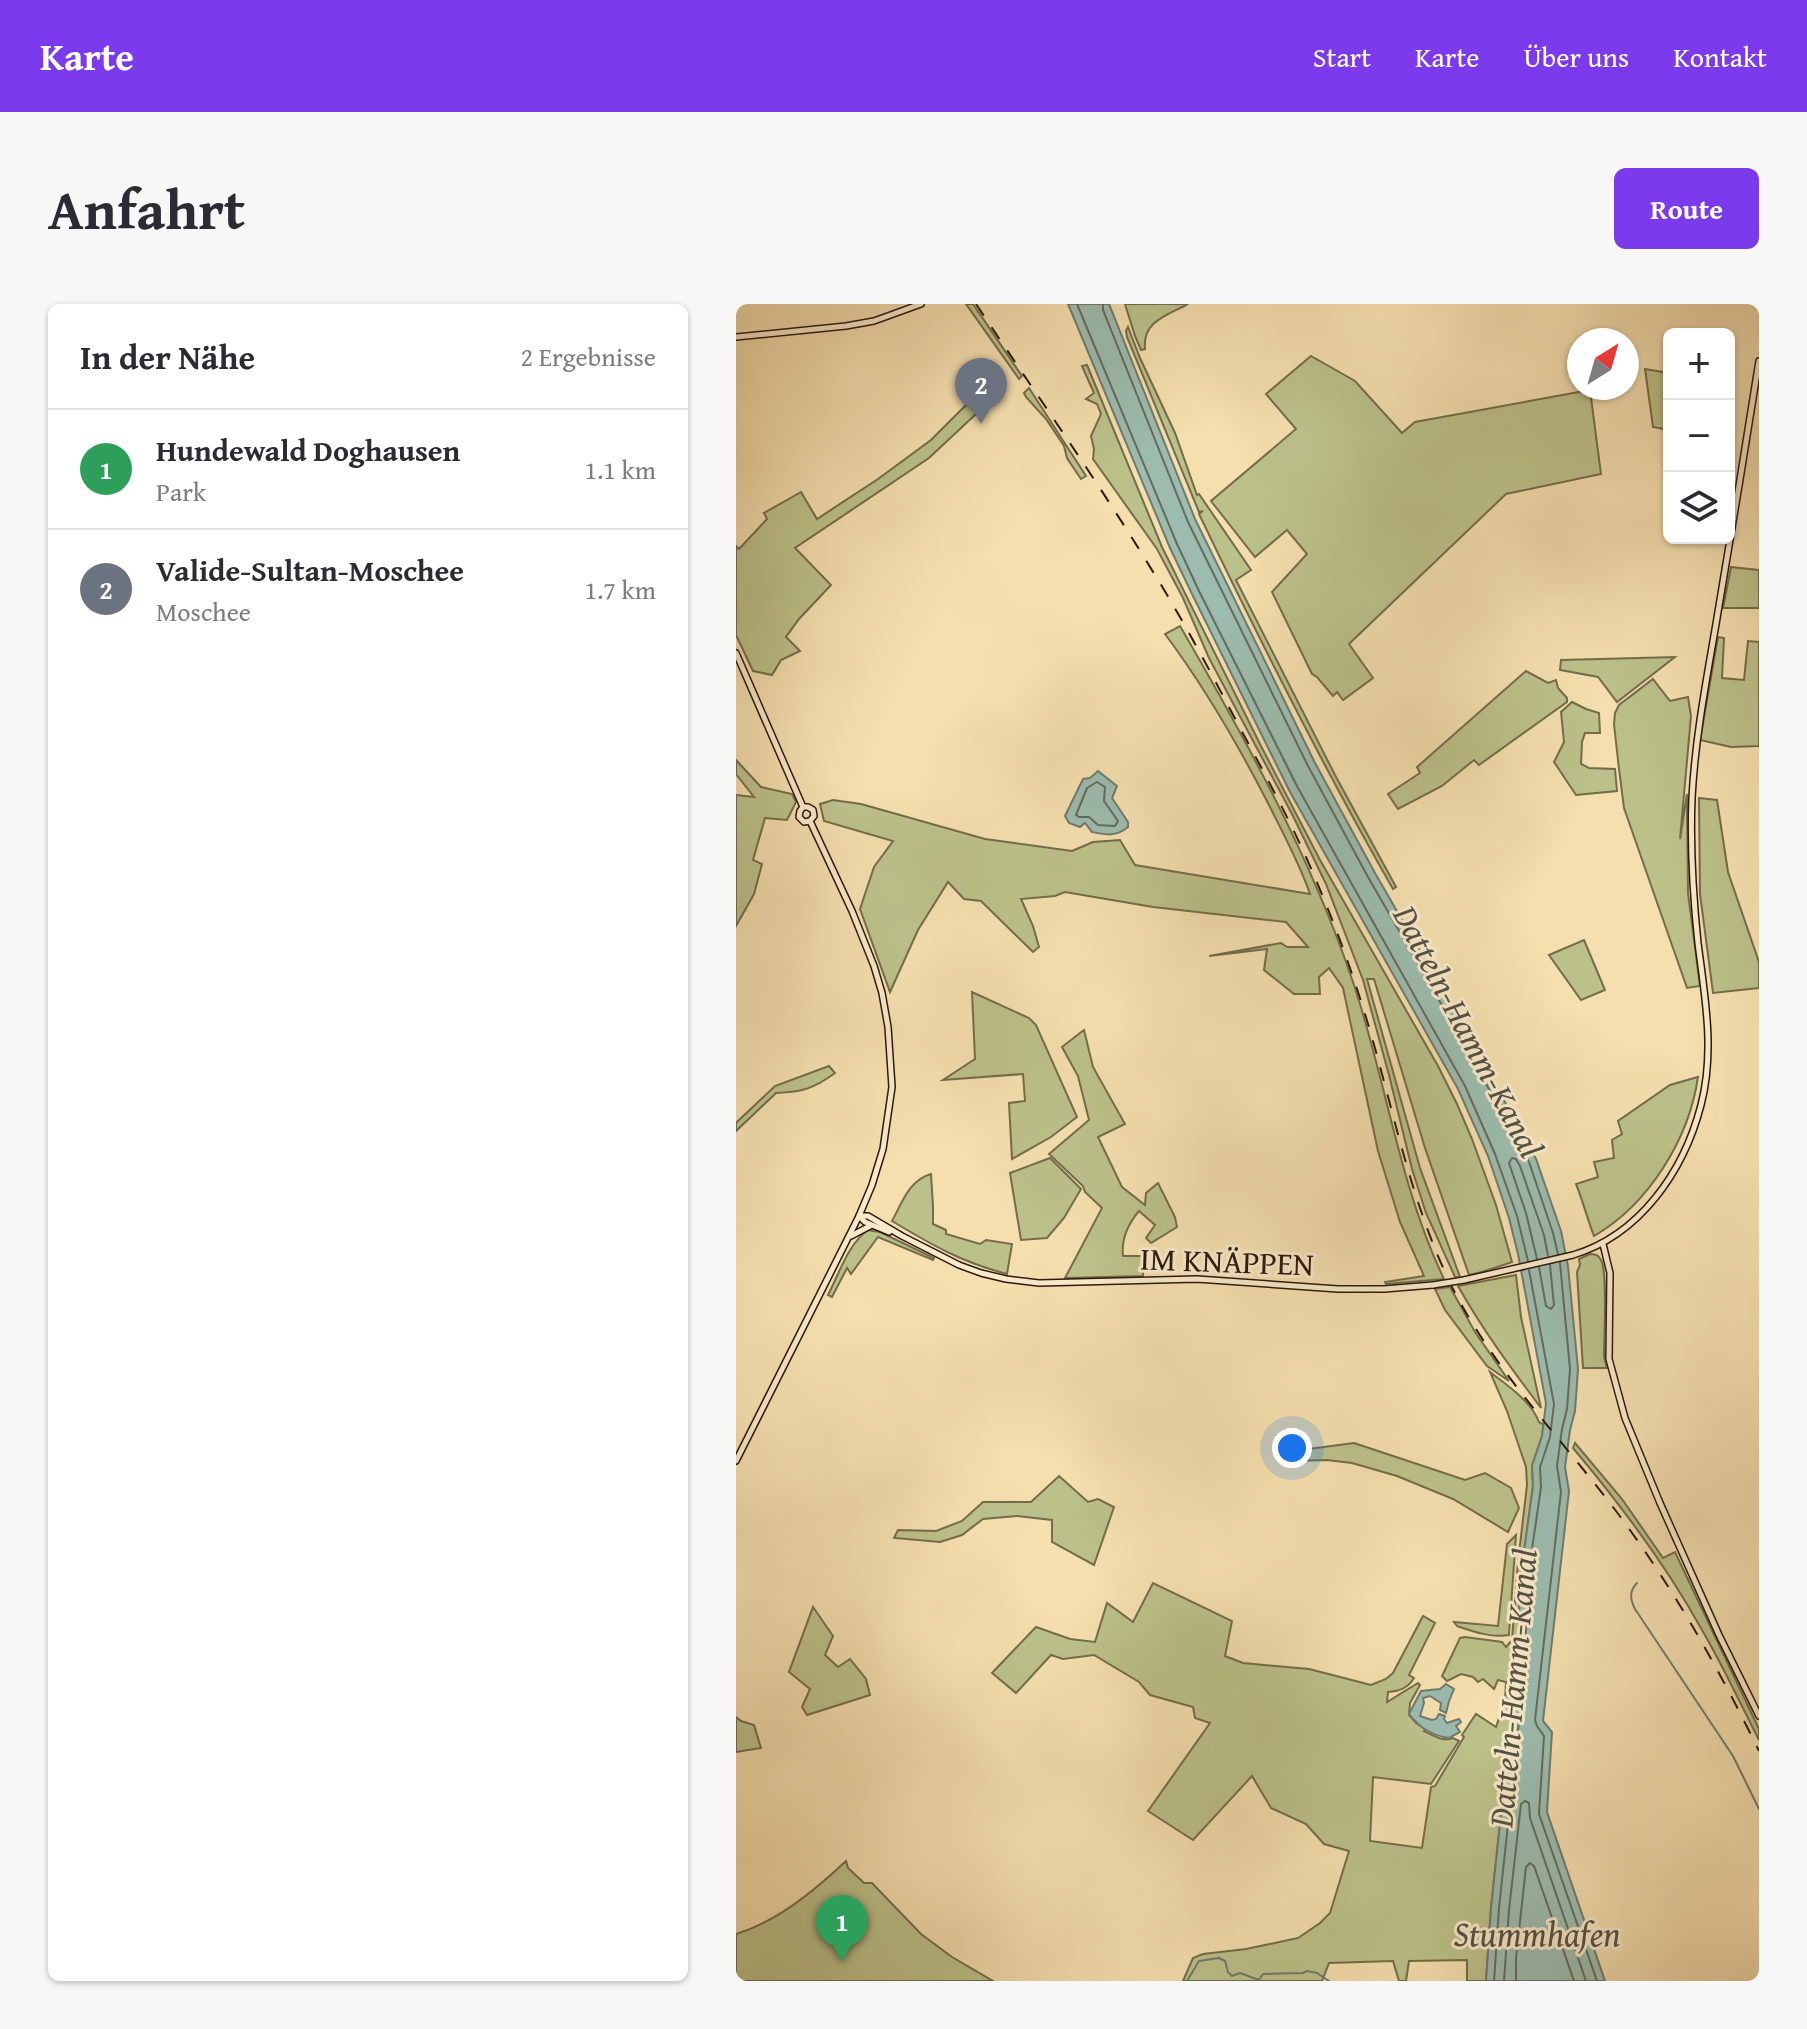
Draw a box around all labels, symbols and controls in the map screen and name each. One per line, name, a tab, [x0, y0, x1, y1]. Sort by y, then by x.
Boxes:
text: Karte	[40, 28, 134, 84]
text: Start	[1313, 36, 1371, 77]
text: Karte	[1415, 36, 1479, 77]
text: Über uns	[1523, 36, 1629, 77]
text: Kontakt	[1673, 36, 1767, 77]
text: Anfahrt	[48, 167, 245, 250]
button: Route	[1614, 168, 1759, 249]
north arrow	[1567, 328, 1639, 400]
map controls	[1663, 328, 1735, 544]
button: +	[1663, 328, 1735, 400]
text: In der Nähe	[80, 332, 255, 381]
text: 2 Ergebnisse	[521, 337, 656, 376]
pin: 2	[955, 358, 1007, 424]
button: −	[1663, 400, 1735, 472]
text: Hundewald Doghausen	[156, 428, 460, 472]
text: 1	[99, 450, 113, 489]
text: 1.1 km	[584, 450, 656, 489]
text: Park	[156, 472, 206, 511]
button: layers	[1663, 472, 1735, 544]
text: Valide-Sultan-Moschee	[156, 548, 464, 592]
text: 2	[99, 570, 113, 609]
text: 1.7 km	[584, 570, 656, 609]
text: Moschee	[156, 592, 251, 631]
water label: Datteln-Hamm-Kanal	[1381, 895, 1556, 1166]
street label: IM KNÄPPEN	[1139, 1234, 1315, 1288]
your location	[1272, 1428, 1312, 1468]
water label: Datteln-Hamm-Kanal	[1475, 1547, 1549, 1830]
pin: 1	[816, 1895, 868, 1961]
water label: Stummhafen	[1453, 1909, 1621, 1958]

